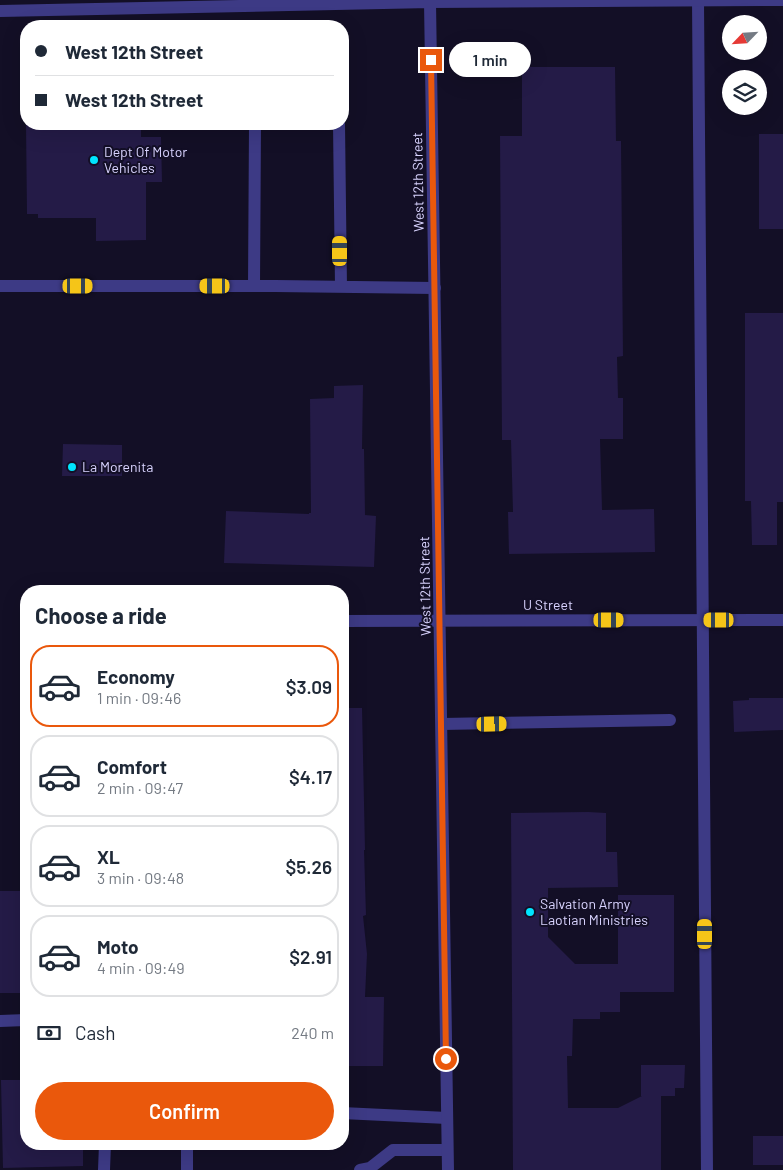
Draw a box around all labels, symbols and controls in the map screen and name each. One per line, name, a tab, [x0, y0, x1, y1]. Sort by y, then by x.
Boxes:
north arrow	[722, 15, 768, 60]
map controls	[722, 15, 767, 115]
text: West 12th Street	[65, 40, 203, 63]
callout: 1 min	[448, 42, 531, 78]
route end	[420, 49, 442, 71]
text: 1 min	[473, 50, 507, 69]
button: layers	[722, 70, 767, 115]
text: West 12th Street	[65, 88, 203, 111]
street label: West 12th Street	[408, 132, 427, 232]
place label: Dept Of Motor Vehicles	[104, 143, 187, 176]
marker: Dept Of Motor Vehicles	[88, 154, 100, 166]
car	[332, 236, 347, 266]
car	[63, 279, 93, 294]
car	[200, 279, 230, 294]
place label: La Morenita	[82, 458, 153, 475]
marker: La Morenita	[66, 461, 78, 473]
street label: West 12th Street	[415, 536, 434, 636]
street label: U Street	[523, 596, 573, 613]
text: Choose a ride	[35, 602, 167, 628]
car	[594, 613, 624, 628]
car	[704, 613, 734, 628]
icon: car	[37, 664, 82, 709]
text: Economy	[97, 665, 175, 688]
text: $3.09	[286, 675, 332, 698]
text: 1 min · 09:46	[97, 688, 181, 707]
car	[476, 716, 507, 732]
icon: car	[37, 754, 82, 799]
text: Comfort	[97, 755, 167, 778]
text: $4.17	[289, 765, 332, 788]
text: 2 min · 09:47	[97, 778, 183, 797]
icon: car	[37, 844, 82, 889]
text: XL	[97, 845, 120, 868]
text: $5.26	[285, 855, 332, 878]
text: 3 min · 09:48	[97, 868, 184, 887]
place label: Salvation Army Laotian Ministries	[540, 895, 648, 928]
marker: Salvation Army Laotian Ministries	[524, 906, 536, 918]
car	[697, 919, 712, 949]
icon: car	[37, 934, 82, 979]
text: Moto	[97, 935, 139, 958]
text: $2.91	[289, 945, 332, 968]
text: 4 min · 09:49	[97, 958, 185, 977]
icon: cash	[35, 1019, 63, 1047]
text: Cash	[75, 1021, 116, 1044]
text: 240 m	[291, 1023, 334, 1042]
route start	[435, 1048, 457, 1070]
button: Confirm	[35, 1082, 334, 1140]

